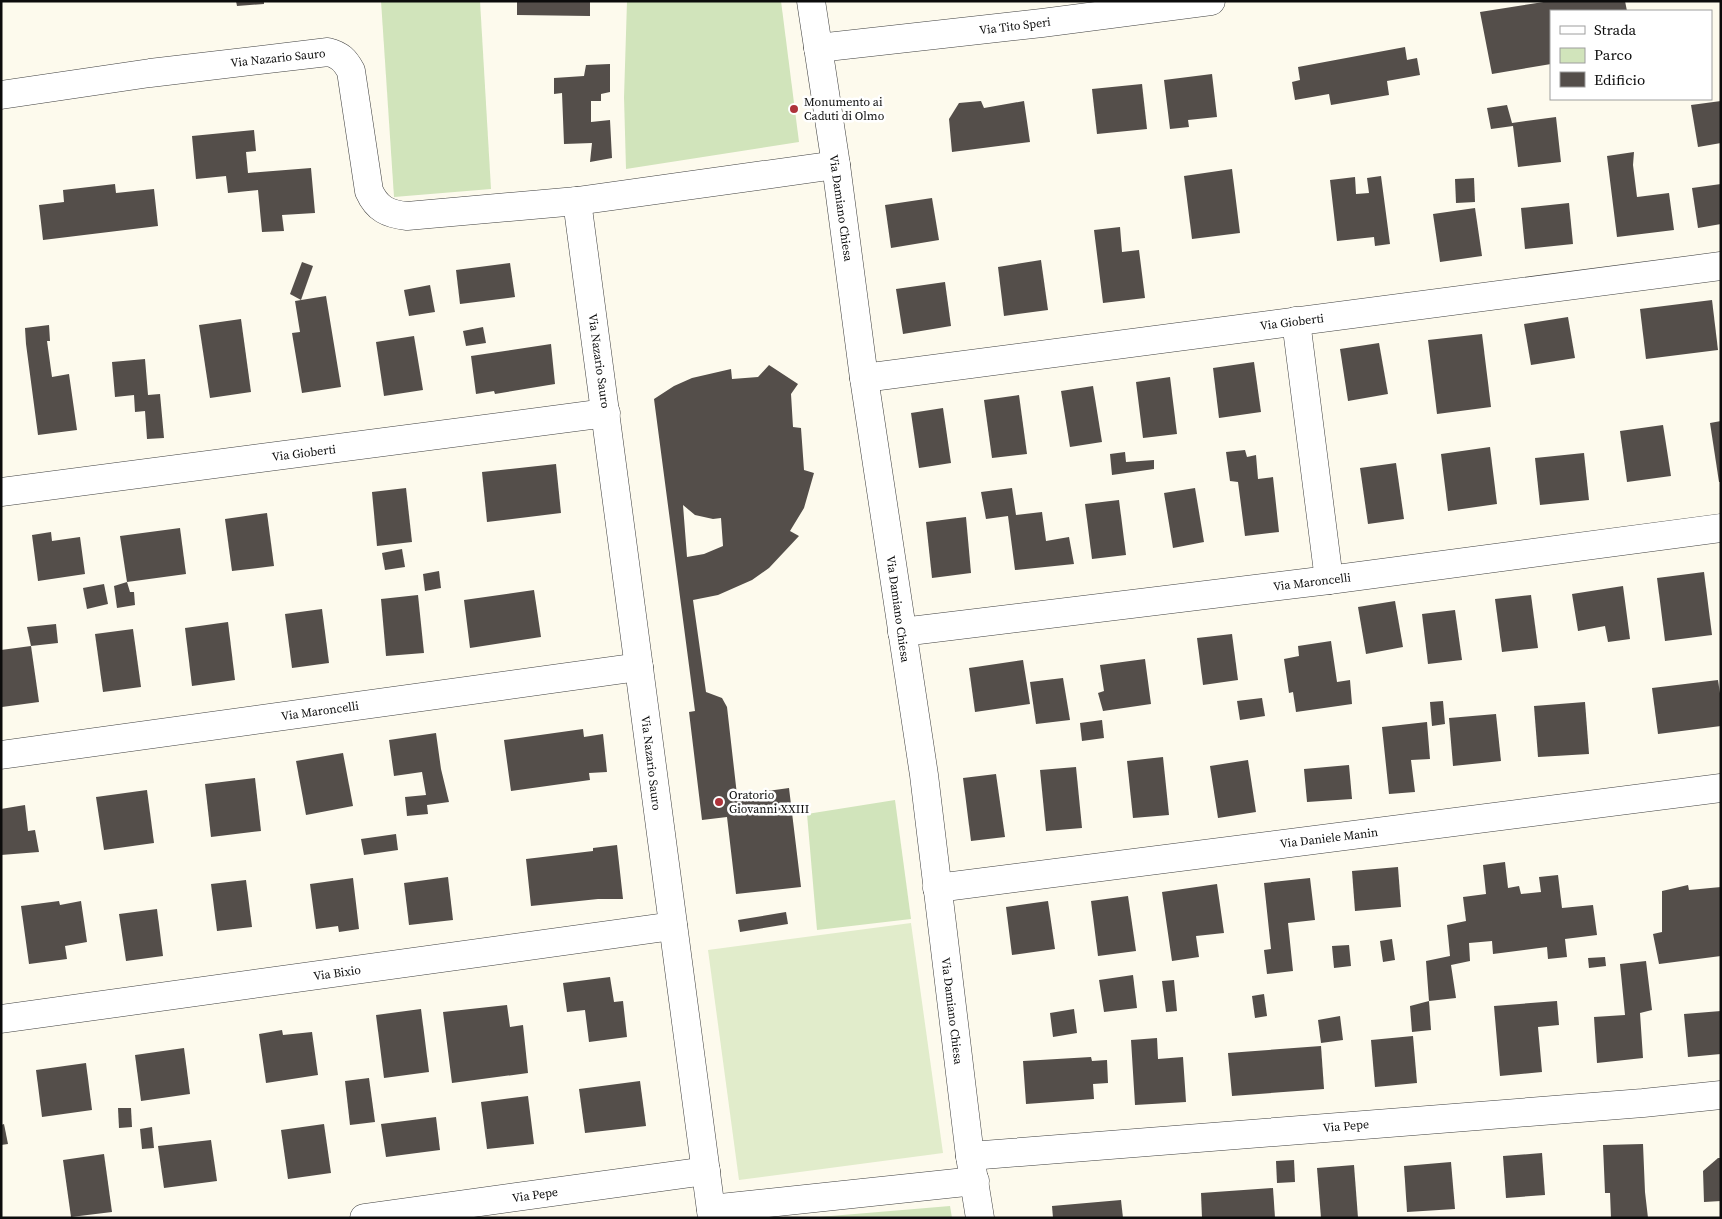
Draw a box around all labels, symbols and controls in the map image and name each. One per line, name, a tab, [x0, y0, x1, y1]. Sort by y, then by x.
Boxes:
legend	[1550, 10, 1712, 100]
street label: Via Tito Speri	[978, 14, 1052, 38]
text: Strada	[1594, 19, 1637, 40]
text: Parco	[1594, 44, 1632, 65]
street label: Via Nazario Sauro	[230, 45, 327, 71]
text: Edificio	[1594, 69, 1645, 90]
place label: Monumento ai Caduti di Olmo	[804, 94, 885, 124]
marker: Monumento ai Caduti di Olmo	[788, 103, 800, 115]
street label: Via Damiano Chiesa	[826, 154, 857, 263]
street label: Via Gioberti	[1259, 310, 1325, 334]
street label: Via Nazario Sauro	[584, 313, 614, 410]
street label: Via Gioberti	[271, 441, 337, 465]
street label: Via Damiano Chiesa	[883, 555, 914, 664]
street label: Via Maroncelli	[1272, 569, 1352, 595]
street label: Via Maroncelli	[280, 698, 360, 724]
street label: Via Nazario Sauro	[637, 715, 665, 812]
place label: Oratorio Giovanni XXIII	[729, 787, 809, 817]
marker: Oratorio Giovanni XXIII	[713, 796, 725, 808]
street label: Via Daniele Manin	[1279, 824, 1379, 852]
street label: Via Damiano Chiesa	[937, 957, 967, 1066]
street label: Via Bixio	[312, 962, 362, 984]
street label: Via Pepe	[1322, 1116, 1370, 1136]
street label: Via Pepe	[511, 1184, 559, 1206]

